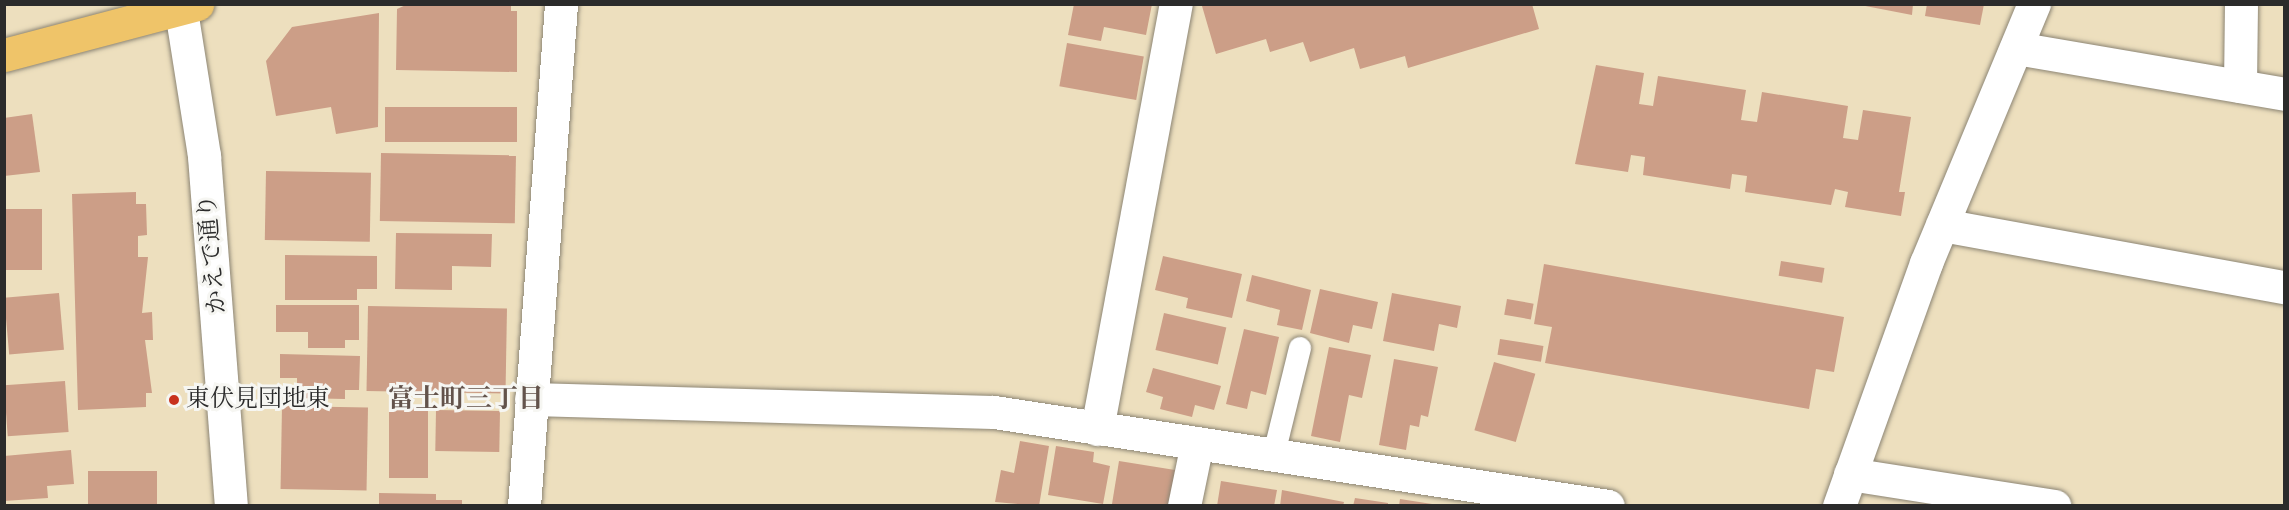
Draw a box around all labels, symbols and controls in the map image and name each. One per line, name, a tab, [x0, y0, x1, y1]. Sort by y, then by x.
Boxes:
street label: かえで通り	[193, 193, 233, 315]
district label: 富士町三丁目	[388, 384, 544, 416]
place label: 東伏見団地東	[186, 386, 330, 414]
marker: 東伏見団地東	[167, 393, 181, 407]

